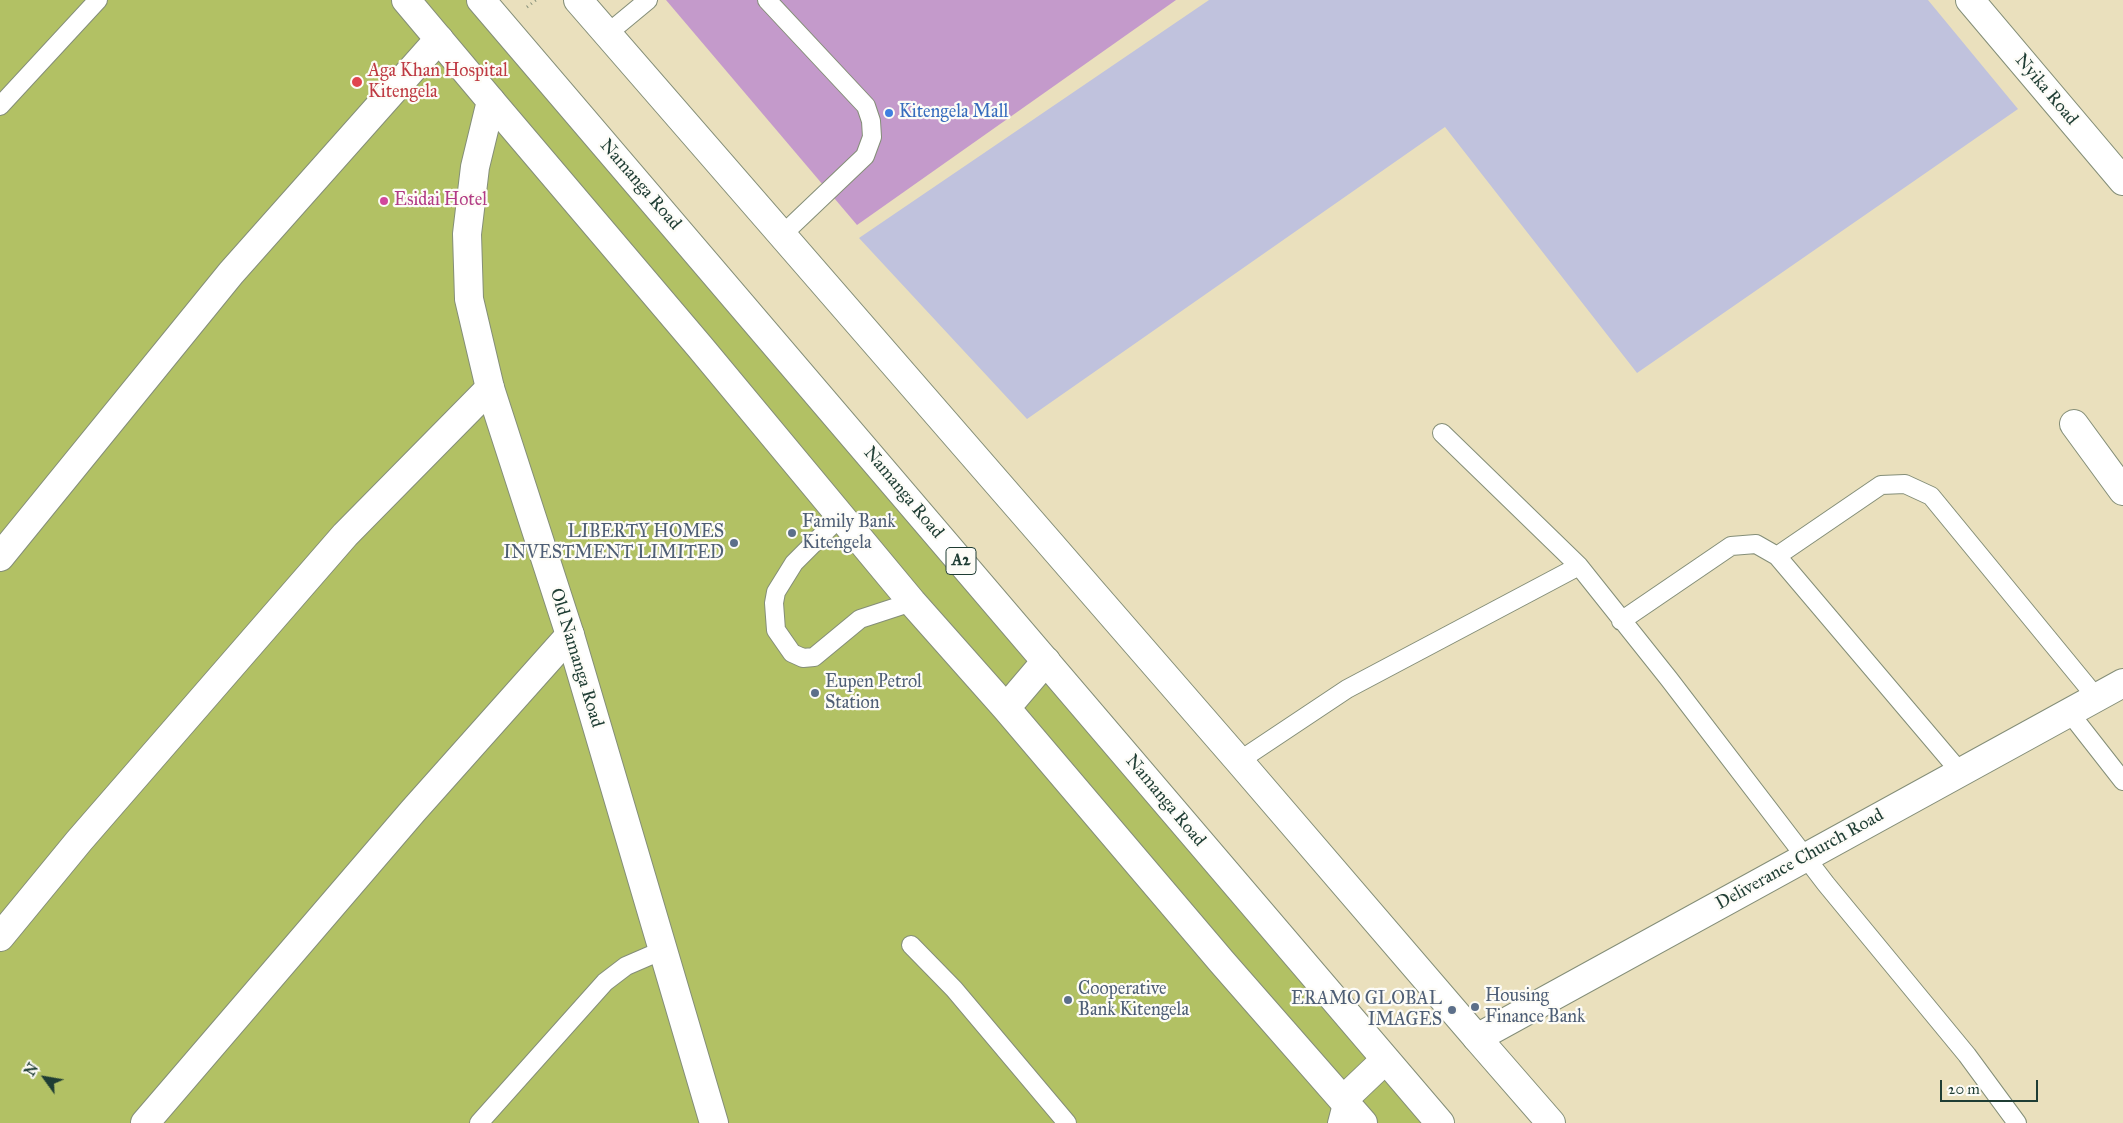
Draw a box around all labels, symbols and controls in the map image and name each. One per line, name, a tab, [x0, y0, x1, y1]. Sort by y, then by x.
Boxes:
street label: Nyika Road	[2010, 50, 2082, 130]
place label: Aga Khan Hospital Kitengela	[368, 61, 508, 104]
marker: Aga Khan Hospital Kitengela	[350, 75, 364, 89]
place label: Kitengela Mall	[899, 102, 1008, 124]
marker: Kitengela Mall	[883, 107, 895, 119]
street label: Namanga Road	[595, 135, 685, 235]
place label: Esidai Hotel	[394, 190, 487, 212]
marker: Esidai Hotel	[378, 195, 390, 207]
street label: Namanga Road	[858, 443, 948, 543]
place label: Family Bank Kitengela	[802, 512, 896, 554]
place label: LIBERTY HOMES INVESTMENT LIMITED	[503, 522, 724, 564]
marker: Family Bank Kitengela	[786, 527, 798, 539]
marker: LIBERTY HOMES INVESTMENT LIMITED	[728, 537, 740, 549]
road number: A2	[946, 548, 976, 574]
street label: Old Namanga Road	[545, 586, 607, 730]
place label: Eupen Petrol Station	[825, 672, 922, 714]
marker: Eupen Petrol Station	[809, 687, 821, 699]
street label: Namanga Road	[1120, 751, 1210, 851]
street label: Deliverance Church Road	[1712, 805, 1888, 915]
place label: Cooperative Bank Kitengela	[1078, 979, 1189, 1022]
place label: Housing Finance Bank	[1485, 986, 1585, 1028]
place label: ERAMO GLOBAL IMAGES	[1291, 989, 1442, 1032]
marker: Cooperative Bank Kitengela	[1062, 994, 1074, 1006]
marker: Housing Finance Bank	[1469, 1001, 1481, 1013]
marker: ERAMO GLOBAL IMAGES	[1446, 1004, 1458, 1016]
north arrow	[20, 1053, 70, 1103]
text: N	[22, 1060, 42, 1079]
scale bar	[1943, 1070, 2040, 1102]
text: 20 m	[1948, 1080, 1980, 1098]

